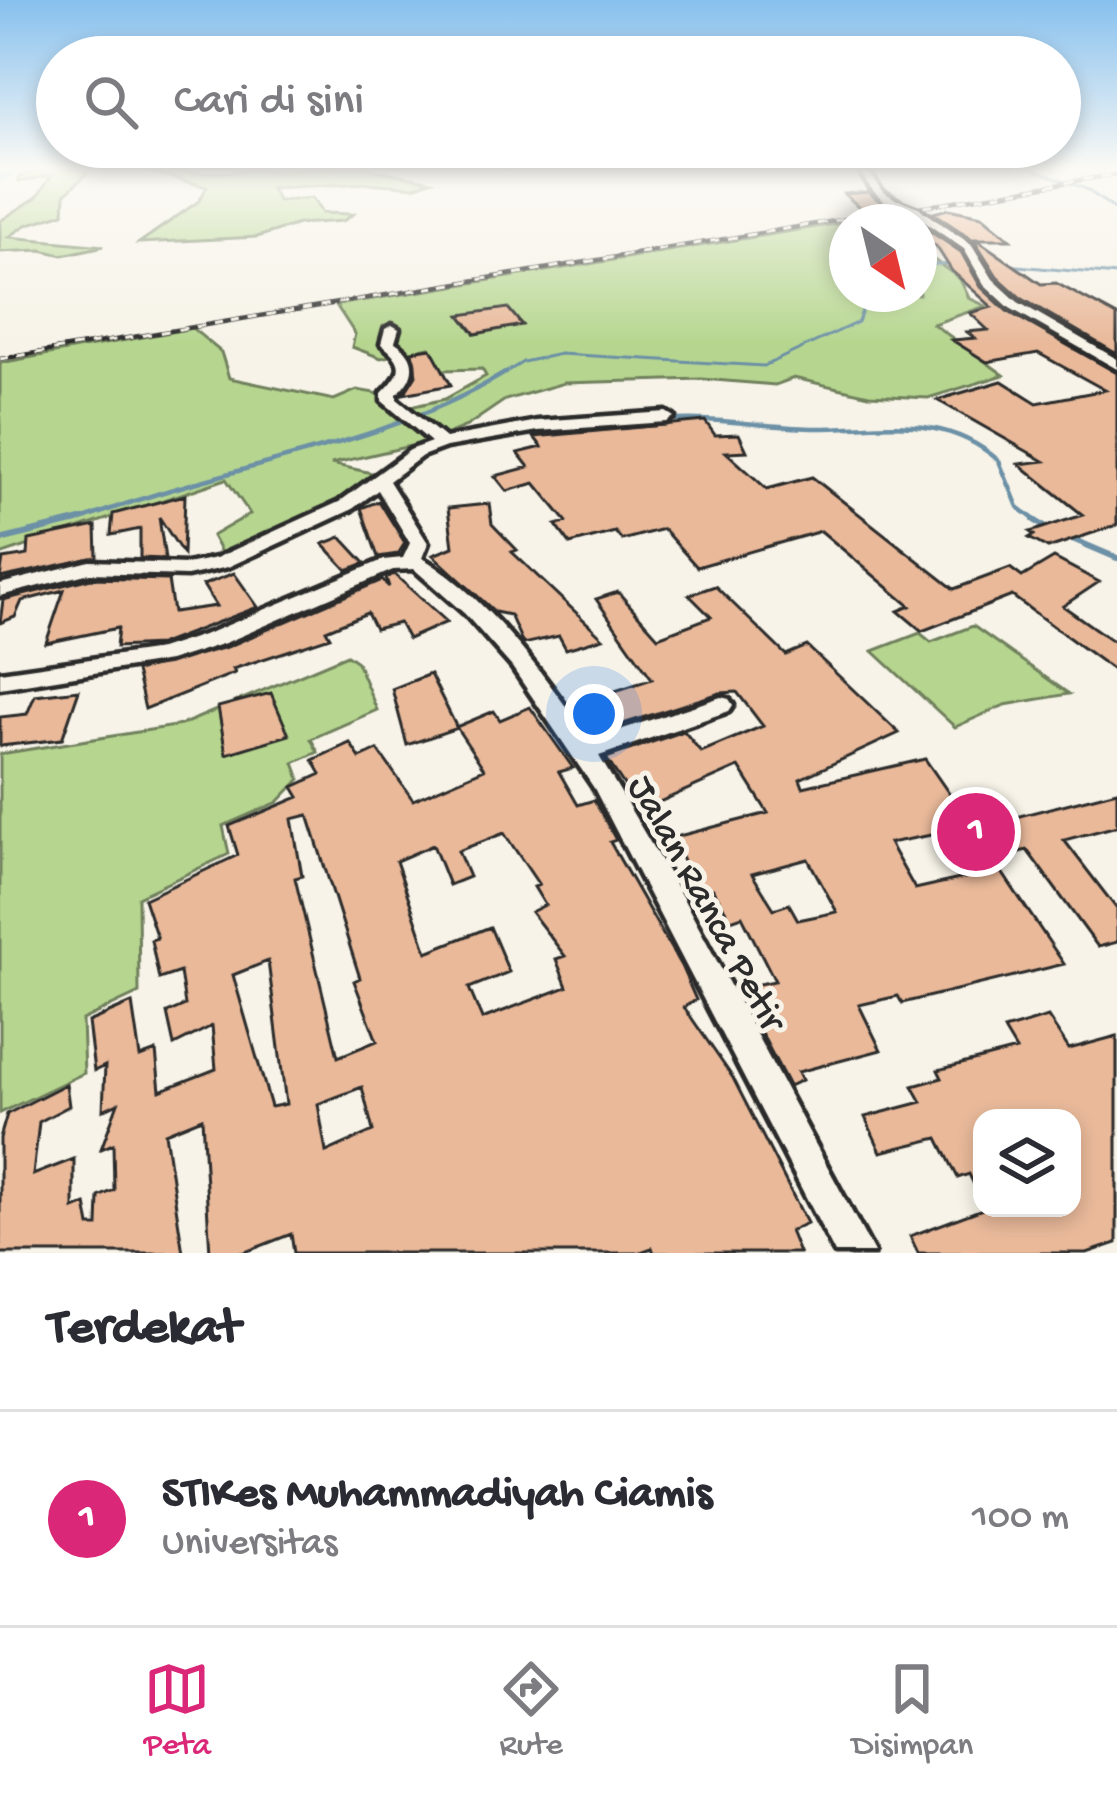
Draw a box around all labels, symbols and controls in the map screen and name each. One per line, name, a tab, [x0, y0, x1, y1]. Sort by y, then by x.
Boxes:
search box	[36, 36, 1081, 168]
icon: search	[78, 69, 144, 135]
text: Cari di sini	[174, 76, 364, 129]
north arrow	[829, 204, 937, 312]
your location	[564, 684, 624, 744]
street label: Jalan Ranca Petir	[615, 769, 795, 1043]
pin: 1	[937, 787, 1015, 877]
map controls	[973, 1109, 1081, 1217]
button: layers	[973, 1109, 1081, 1217]
text: Terdekat	[48, 1301, 240, 1361]
text: STIKes Muhammadiyah Ciamis	[162, 1469, 712, 1522]
text: 1	[79, 1496, 95, 1542]
text: 100 m	[972, 1496, 1069, 1542]
text: Universitas	[162, 1522, 337, 1568]
tab: Peta	[144, 1656, 211, 1766]
tab: Rute	[498, 1656, 564, 1766]
tab: Disimpan	[852, 1656, 973, 1766]

